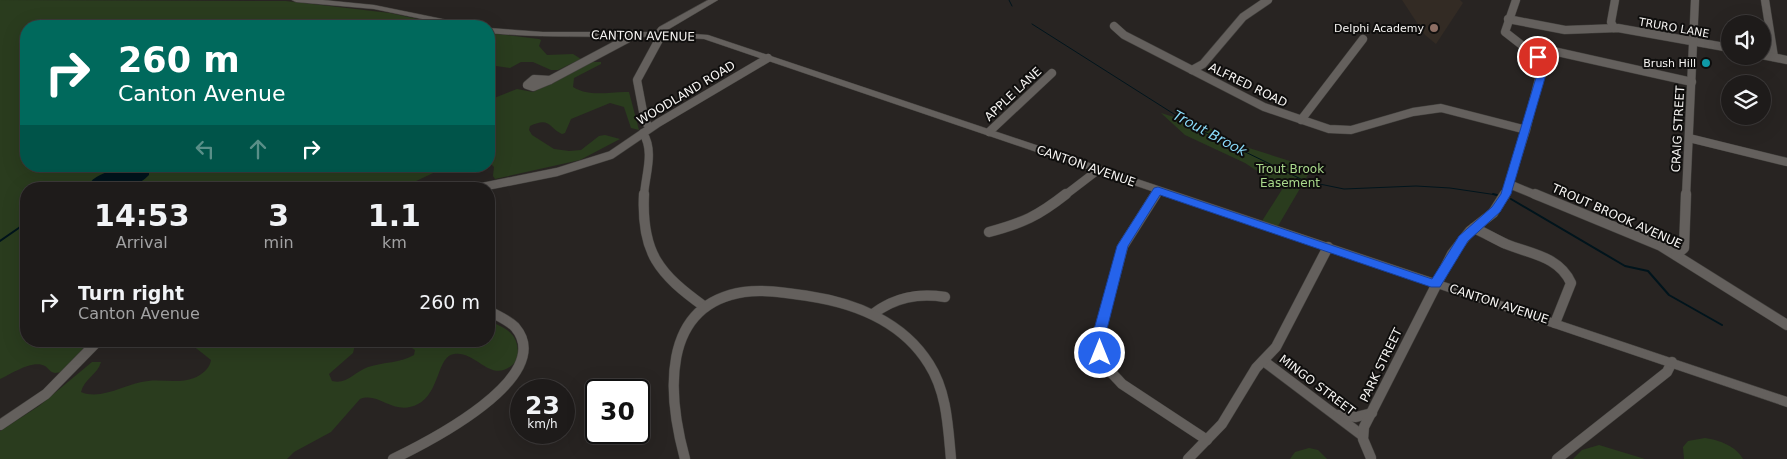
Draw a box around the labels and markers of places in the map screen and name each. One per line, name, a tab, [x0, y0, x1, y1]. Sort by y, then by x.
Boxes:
place label: Delphi Academy	[1334, 22, 1424, 35]
marker: Delphi Academy	[1428, 22, 1440, 34]
pin	[1517, 36, 1559, 78]
place label: Brush Hill	[1643, 57, 1696, 70]
marker: Brush Hill	[1700, 57, 1712, 69]

